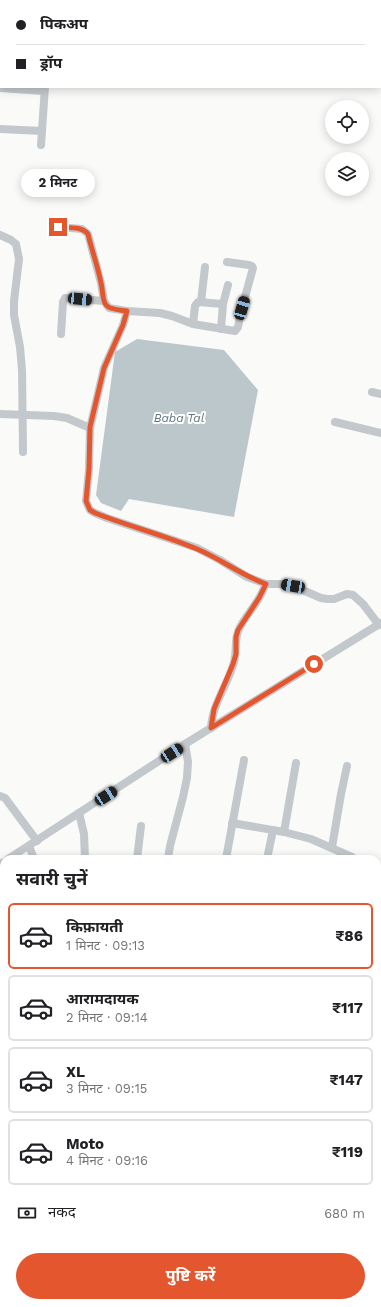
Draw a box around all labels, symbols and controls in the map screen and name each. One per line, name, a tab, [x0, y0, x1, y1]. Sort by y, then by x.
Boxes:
text: पिकअप	[40, 15, 88, 33]
text: ड्रॉप	[40, 54, 62, 72]
map controls	[325, 100, 369, 196]
button: locate	[325, 100, 369, 144]
button: layers	[325, 152, 369, 196]
callout: 2 मिनट	[21, 169, 95, 197]
text: 2 मिनट	[39, 175, 77, 190]
route end	[49, 218, 67, 236]
car	[68, 292, 92, 306]
car	[233, 295, 251, 321]
water label: Baba Tal	[154, 411, 205, 425]
car	[280, 578, 306, 594]
route start	[305, 655, 323, 673]
car	[159, 741, 185, 765]
car	[93, 784, 119, 808]
text: सवारी चुनें	[16, 868, 87, 889]
icon: car	[18, 918, 54, 954]
text: किफ़ायती	[66, 918, 123, 936]
text: ₹86	[335, 927, 363, 945]
text: 1 मिनट · 09:13	[66, 938, 145, 953]
icon: car	[18, 990, 54, 1026]
text: आरामदायक	[66, 990, 139, 1008]
text: ₹117	[332, 999, 363, 1017]
text: 2 मिनट · 09:14	[66, 1010, 148, 1025]
icon: car	[18, 1062, 54, 1098]
text: XL	[66, 1063, 85, 1081]
text: ₹147	[329, 1071, 363, 1089]
text: 3 मिनट · 09:15	[66, 1081, 147, 1096]
icon: car	[18, 1134, 54, 1170]
text: Moto	[66, 1135, 104, 1153]
text: ₹119	[332, 1143, 363, 1161]
text: 4 मिनट · 09:16	[66, 1153, 148, 1168]
icon: cash	[16, 1202, 38, 1224]
text: नकद	[48, 1203, 76, 1221]
text: 680 m	[324, 1206, 365, 1221]
button: पुष्टि करें	[16, 1253, 365, 1299]

